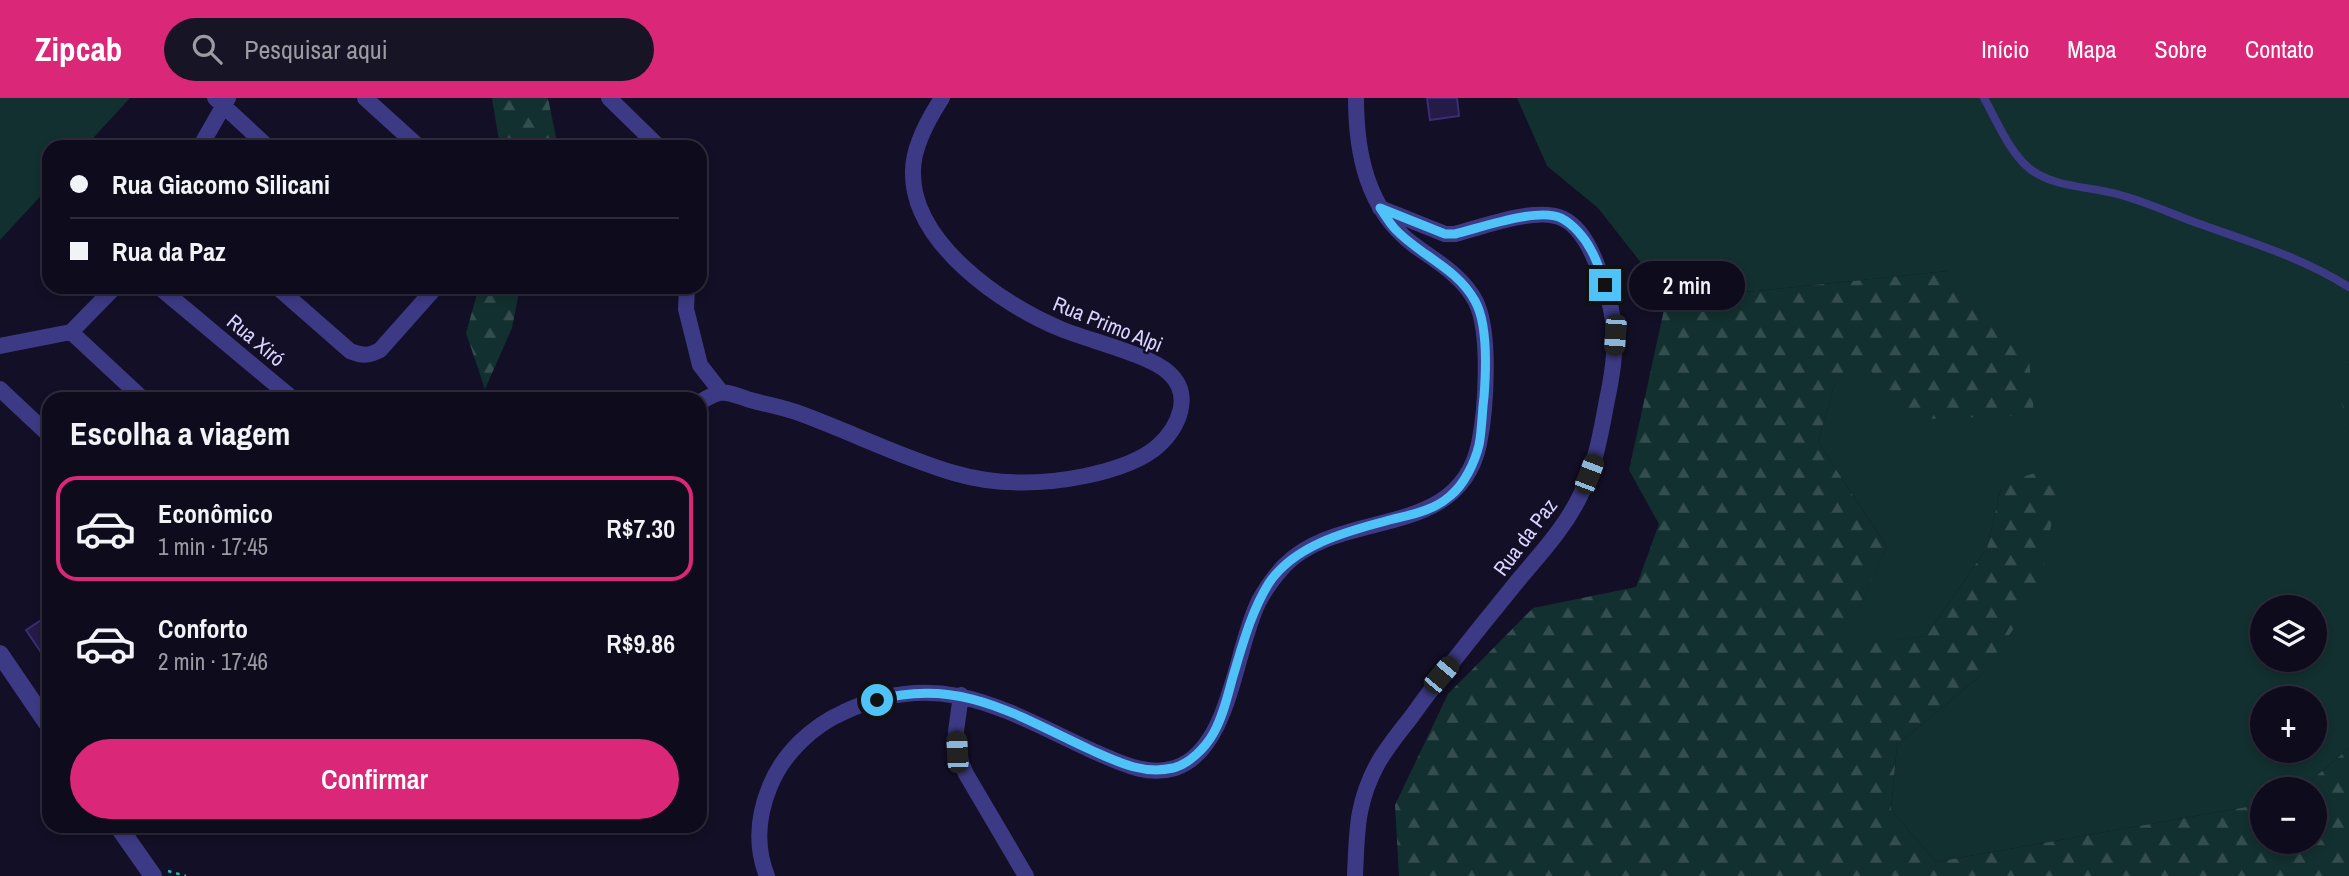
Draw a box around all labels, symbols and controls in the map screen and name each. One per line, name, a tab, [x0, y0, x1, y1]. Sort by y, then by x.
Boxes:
search box	[164, 18, 654, 81]
text: Zipcab	[35, 27, 122, 71]
icon: search	[188, 30, 226, 68]
text: Pesquisar aqui	[244, 32, 388, 67]
text: Início	[1981, 33, 2029, 65]
text: Mapa	[2067, 33, 2117, 65]
text: Sobre	[2155, 33, 2207, 65]
text: Contato	[2245, 33, 2314, 65]
text: Rua Giacomo Silicani	[112, 167, 330, 202]
text: Rua da Paz	[112, 234, 226, 269]
callout: 2 min	[1630, 260, 1745, 310]
route end	[1589, 269, 1621, 301]
text: 2 min	[1663, 270, 1711, 301]
street label: Rua Primo Alpi	[1049, 289, 1167, 359]
street label: Rua Xiró	[221, 307, 291, 373]
car	[1604, 313, 1627, 357]
text: Escolha a viagem	[70, 412, 290, 455]
car	[1572, 451, 1607, 497]
street label: Rua da Paz	[1486, 492, 1564, 582]
text: Econômico	[158, 496, 273, 531]
icon: car	[74, 497, 137, 560]
text: R$7.30	[606, 511, 675, 546]
text: 1 min · 17:45	[158, 531, 268, 562]
map controls	[2250, 595, 2327, 854]
button: layers	[2250, 595, 2327, 672]
text: Conforto	[158, 611, 248, 646]
icon: car	[74, 612, 137, 675]
text: R$9.86	[606, 626, 675, 661]
text: 2 min · 17:46	[158, 646, 268, 677]
car	[1420, 652, 1463, 698]
route start	[861, 684, 893, 716]
button: +	[2250, 686, 2327, 763]
car	[946, 730, 969, 774]
button: Confirmar	[70, 739, 679, 819]
button: −	[2250, 777, 2327, 854]

